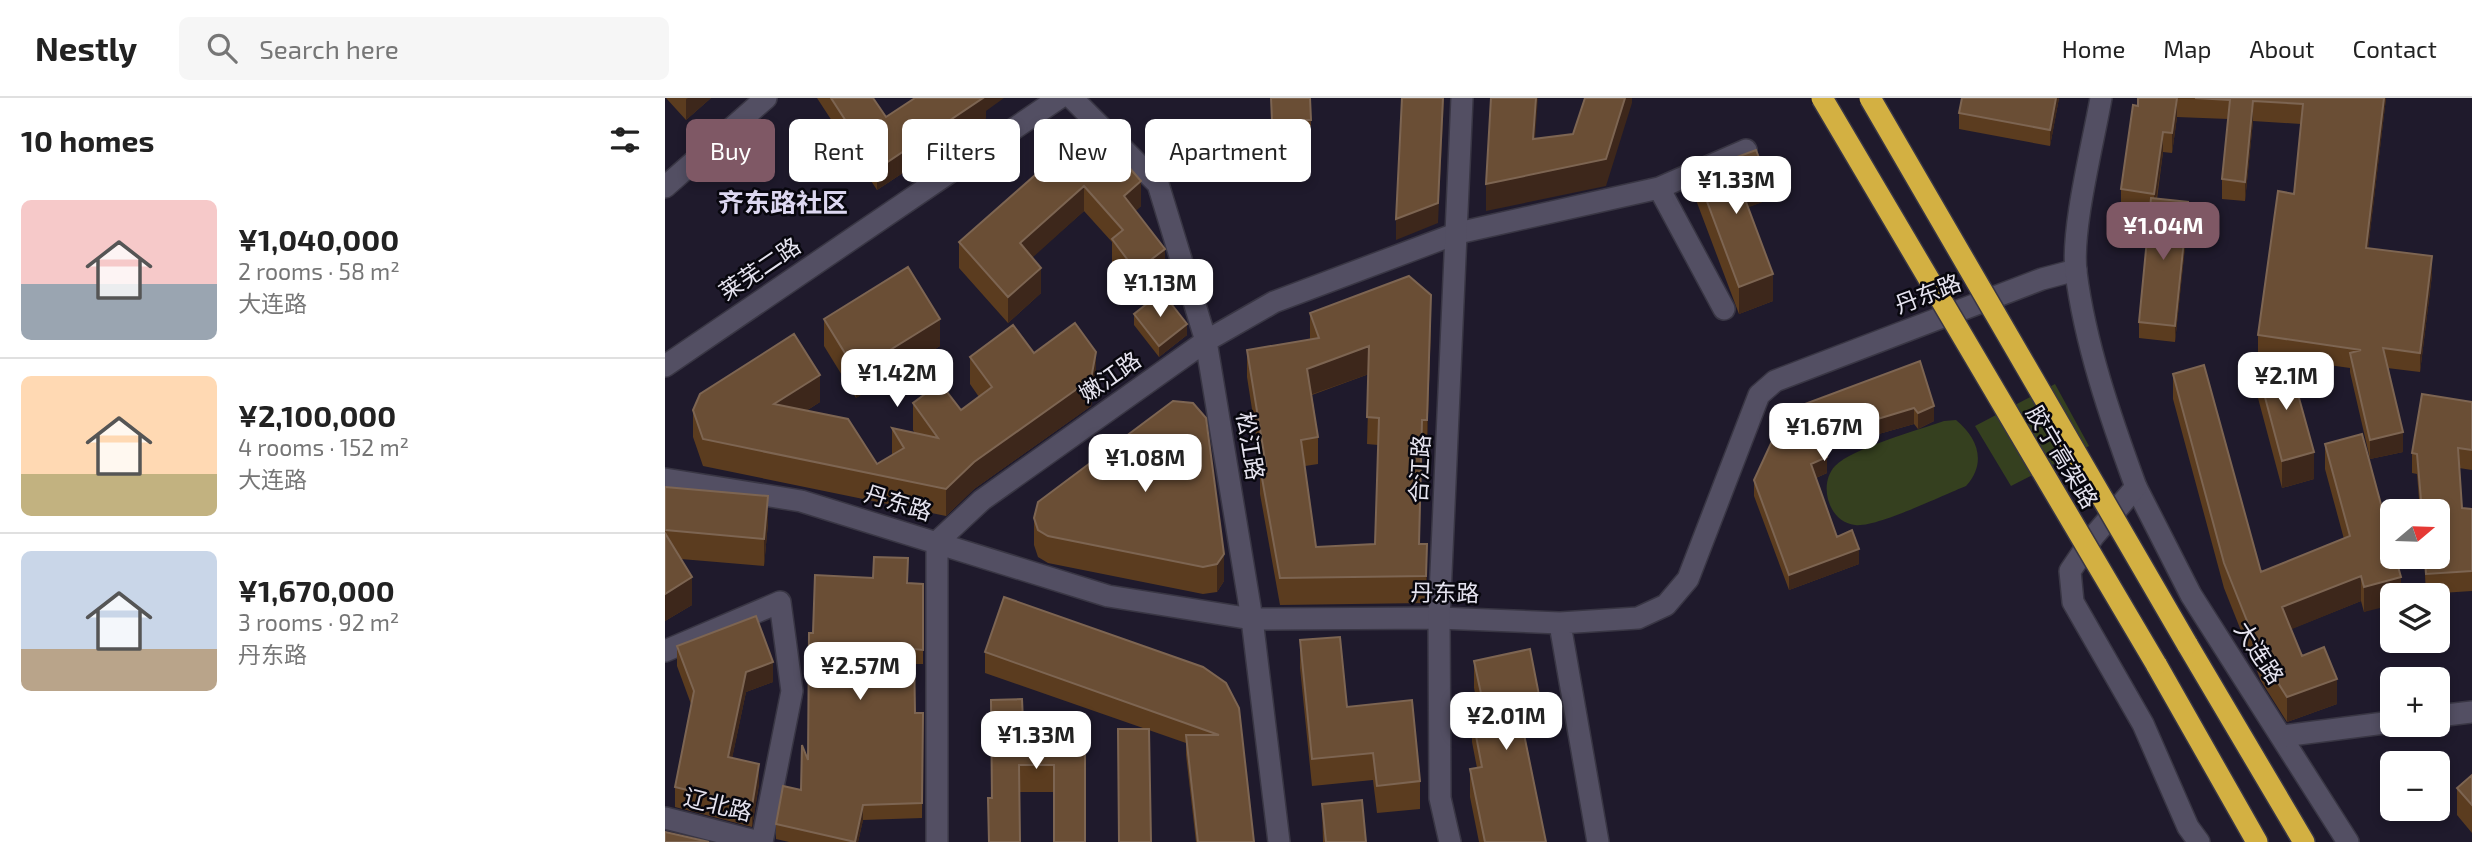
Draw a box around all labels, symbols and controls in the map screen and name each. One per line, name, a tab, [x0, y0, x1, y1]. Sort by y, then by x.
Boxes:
search box	[179, 17, 669, 80]
text: Nestly	[35, 28, 137, 68]
icon: search	[203, 29, 241, 67]
text: Search here	[259, 33, 399, 64]
text: Home	[2062, 34, 2125, 63]
text: Map	[2163, 34, 2211, 63]
text: About	[2249, 34, 2315, 63]
text: Contact	[2353, 34, 2437, 63]
chip: Buy	[686, 119, 775, 182]
chip: Rent	[789, 119, 888, 182]
chip: Filters	[902, 119, 1020, 182]
chip: New	[1034, 119, 1131, 182]
chip: Apartment	[1145, 119, 1311, 182]
icon: filters	[606, 121, 644, 159]
text: 10 homes	[21, 122, 154, 158]
pin: ¥1.33M	[1679, 156, 1793, 216]
text: ¥1.33M	[1697, 165, 1775, 193]
district label: 齐东路社区	[718, 186, 848, 217]
pin: ¥1.04M	[2106, 202, 2220, 262]
text: ¥1.04M	[2122, 211, 2204, 239]
text: ¥1,040,000	[238, 221, 399, 257]
icon: home	[77, 228, 161, 312]
street label: 莱芜二路	[713, 231, 805, 306]
text: 2 rooms · 58 m²	[238, 257, 400, 285]
pin: ¥1.13M	[1103, 260, 1217, 319]
text: ¥1.13M	[1123, 268, 1197, 296]
street label: 丹东路	[1890, 268, 1965, 319]
text: 大连路	[238, 289, 307, 317]
street label: 嫩江路	[1073, 345, 1146, 407]
pin: ¥1.42M	[840, 350, 954, 409]
pin: ¥2.1M	[2237, 352, 2335, 412]
text: ¥1.42M	[857, 358, 937, 386]
text: ¥2.1M	[2254, 361, 2318, 389]
text: ¥2,100,000	[238, 397, 396, 433]
street label: 胶宁高架路	[2021, 400, 2104, 513]
icon: home	[77, 404, 161, 488]
pin: ¥1.67M	[1767, 404, 1881, 463]
street label: 松江路	[1232, 410, 1270, 482]
text: ¥1.67M	[1785, 412, 1863, 440]
text: 4 rooms · 152 m²	[238, 433, 409, 461]
pin: ¥1.08M	[1088, 434, 1202, 494]
street label: 合江路	[1403, 434, 1435, 504]
text: ¥1.08M	[1105, 443, 1185, 471]
text: 大连路	[238, 465, 307, 493]
street label: 丹东路	[861, 479, 935, 526]
north arrow	[2380, 499, 2450, 569]
map controls	[2380, 499, 2450, 821]
text: ¥1,670,000	[238, 572, 395, 608]
street label: 丹东路	[1410, 577, 1480, 607]
icon: home	[77, 579, 161, 663]
button: layers	[2380, 583, 2450, 653]
text: 3 rooms · 92 m²	[238, 608, 399, 636]
street label: 大连路	[2229, 616, 2290, 689]
text: 丹东路	[238, 640, 307, 668]
pin: ¥2.57M	[803, 642, 917, 702]
text: ¥2.57M	[820, 651, 900, 679]
button: +	[2380, 667, 2450, 737]
pin: ¥2.01M	[1449, 692, 1563, 752]
text: ¥2.01M	[1466, 701, 1546, 729]
pin: ¥1.33M	[979, 712, 1093, 771]
text: ¥1.33M	[997, 720, 1075, 748]
button: −	[2380, 751, 2450, 821]
street label: 辽北路	[681, 782, 755, 826]

